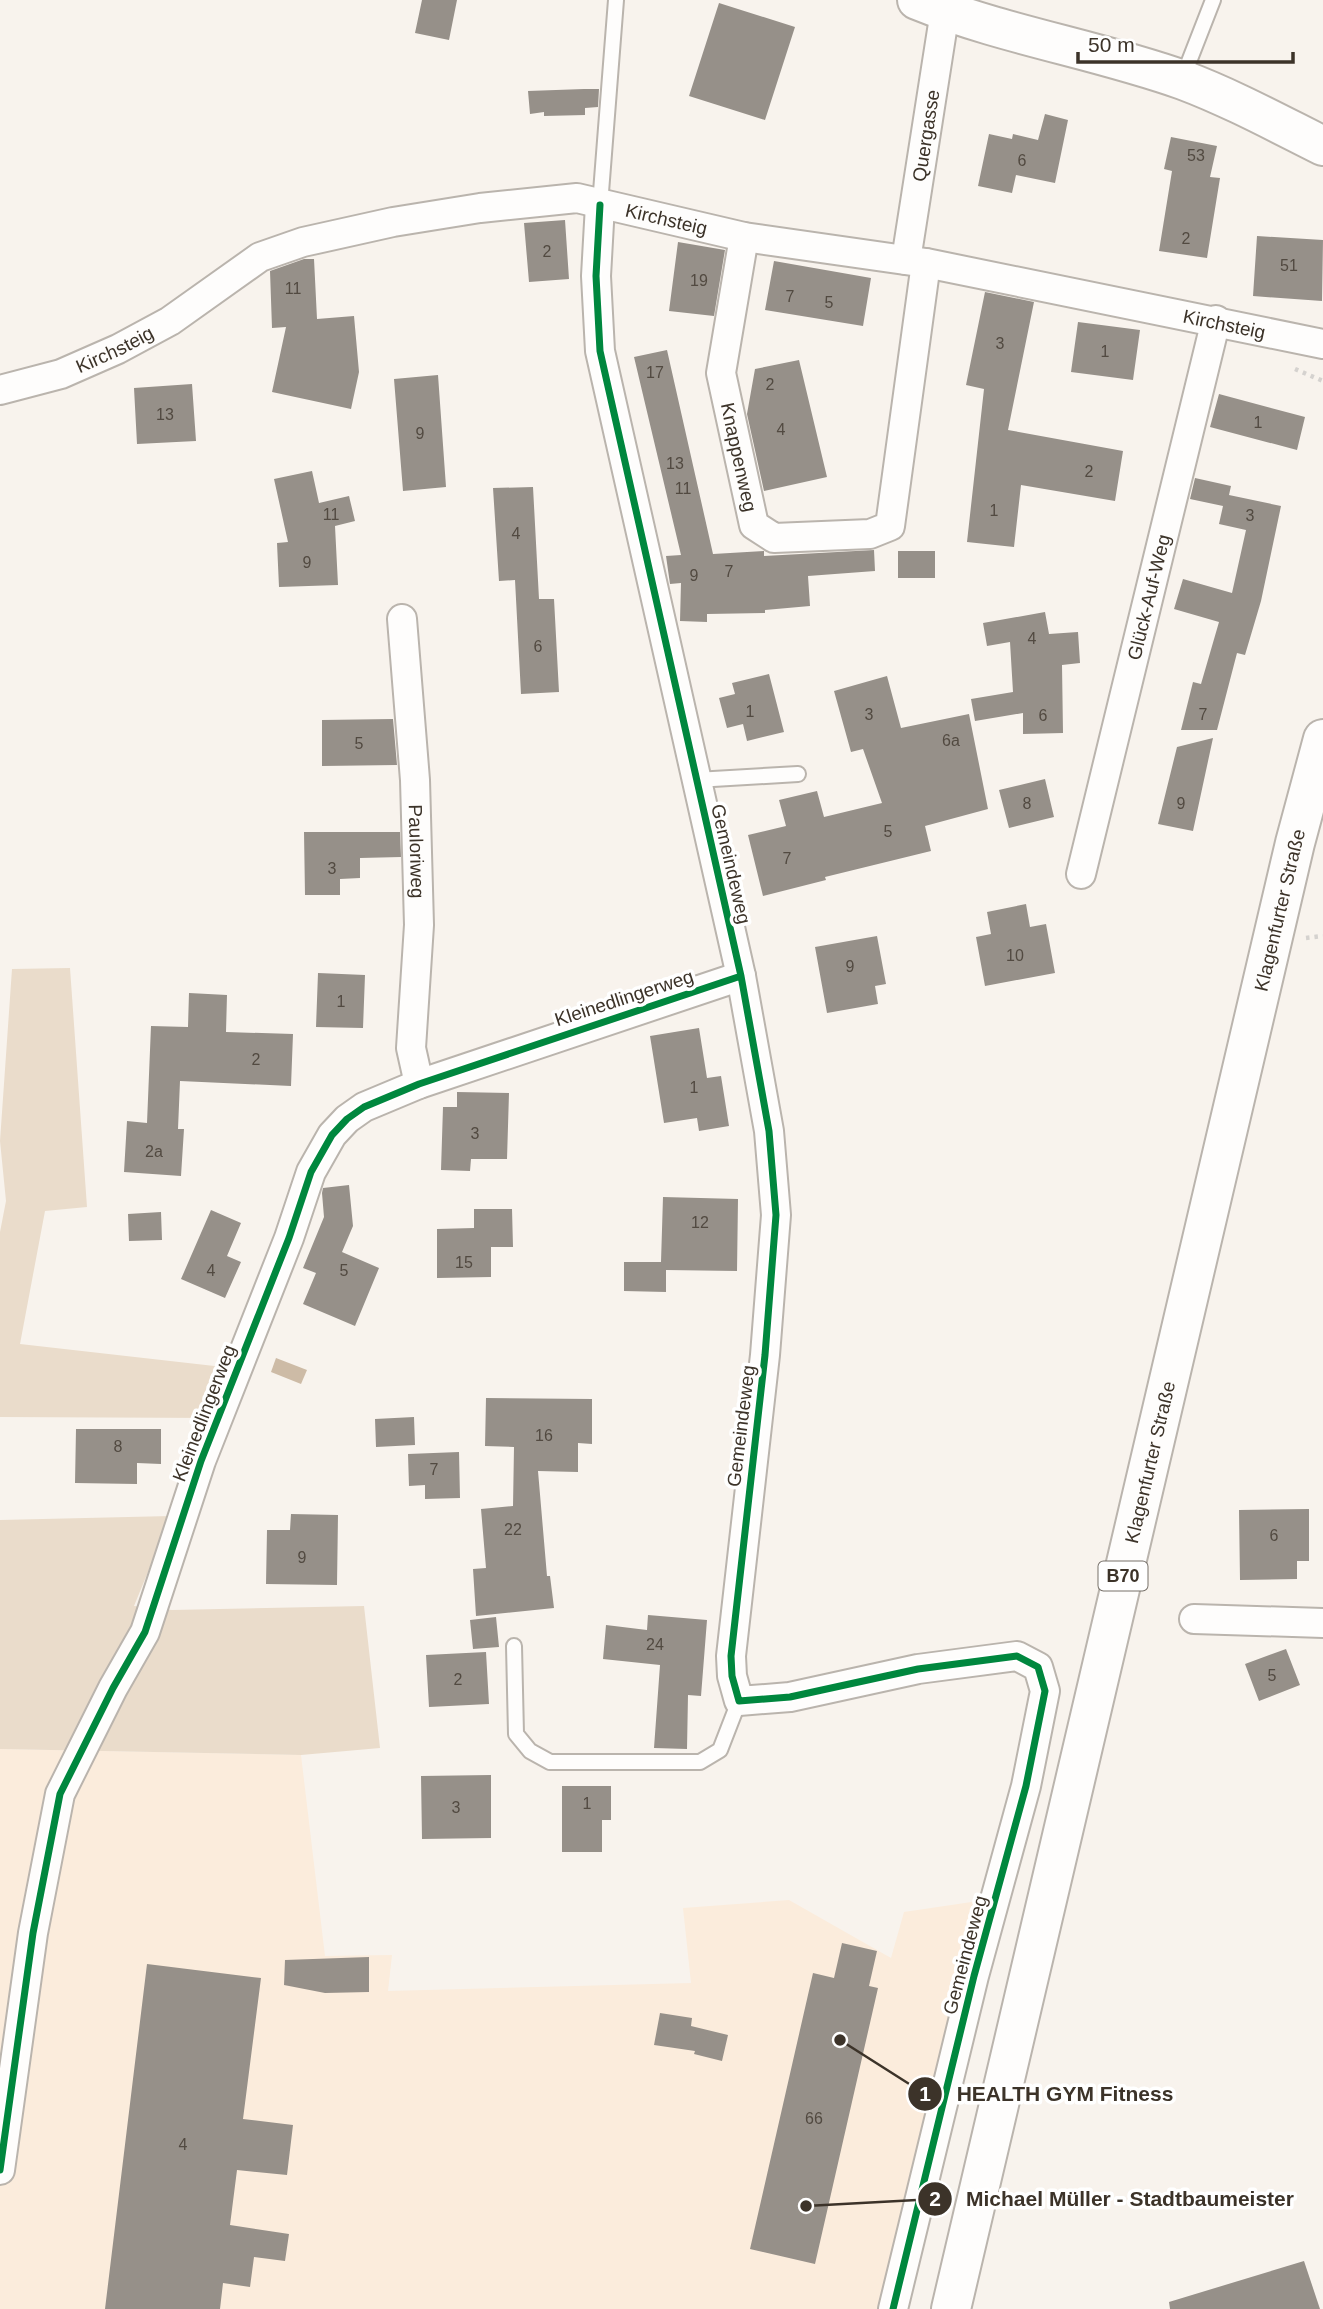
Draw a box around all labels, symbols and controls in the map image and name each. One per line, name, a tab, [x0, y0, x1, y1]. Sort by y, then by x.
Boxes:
scale bar	[1078, 21, 1293, 65]
text: 50 m	[1088, 33, 1135, 56]
street label: Quergasse	[908, 88, 943, 183]
house number: 53	[1187, 147, 1205, 164]
house number: 6	[1018, 152, 1027, 169]
street label: Kirchsteig	[623, 199, 709, 239]
house number: 2	[1182, 230, 1191, 247]
house number: 2	[543, 243, 552, 260]
house number: 51	[1280, 257, 1298, 274]
house number: 19	[690, 272, 708, 289]
house number: 11	[285, 280, 301, 297]
house number: 7	[786, 288, 795, 305]
house number: 5	[825, 294, 834, 311]
street label: Kirchsteig	[1181, 305, 1267, 343]
street label: Kirchsteig	[73, 322, 157, 377]
house number: 3	[996, 335, 1005, 352]
house number: 1	[1101, 343, 1110, 360]
house number: 17	[646, 364, 664, 381]
house number: 2	[766, 376, 775, 393]
street label: Knappenweg	[717, 401, 761, 514]
house number: 13	[156, 406, 174, 423]
house number: 1	[1254, 414, 1263, 431]
house number: 4	[777, 421, 786, 438]
house number: 9	[416, 425, 425, 442]
house number: 13	[666, 455, 684, 472]
house number: 2	[1085, 463, 1094, 480]
house number: 11	[675, 480, 691, 497]
house number: 1	[990, 502, 999, 519]
house number: 11	[323, 506, 339, 523]
house number: 3	[1246, 507, 1255, 524]
house number: 4	[512, 525, 521, 542]
street label: Glück-Auf-Weg	[1123, 532, 1174, 662]
house number: 9	[303, 554, 312, 571]
house number: 7	[725, 563, 734, 580]
house number: 9	[690, 567, 699, 584]
house number: 4	[1028, 630, 1037, 647]
house number: 6	[534, 638, 543, 655]
house number: 1	[746, 703, 755, 720]
house number: 3	[865, 706, 874, 723]
house number: 7	[1199, 706, 1208, 723]
house number: 6	[1039, 707, 1048, 724]
house number: 6a	[942, 732, 960, 749]
house number: 5	[355, 735, 364, 752]
house number: 8	[1023, 795, 1032, 812]
house number: 9	[1177, 795, 1186, 812]
street label: Gemeindeweg	[707, 802, 755, 926]
street label: Pauloriweg	[405, 804, 429, 899]
house number: 5	[884, 823, 893, 840]
street label: Klagenfurter Straße	[1250, 827, 1309, 993]
house number: 7	[783, 850, 792, 867]
house number: 3	[328, 860, 337, 877]
house number: 10	[1006, 947, 1024, 964]
house number: 9	[846, 958, 855, 975]
street label: Kleinedlingerweg	[552, 966, 696, 1030]
house number: 1	[337, 993, 346, 1010]
house number: 2	[252, 1051, 261, 1068]
house number: 1	[690, 1079, 699, 1096]
house number: 3	[471, 1125, 480, 1142]
house number: 2a	[145, 1143, 163, 1160]
house number: 12	[691, 1214, 709, 1231]
house number: 15	[455, 1254, 473, 1271]
house number: 4	[207, 1262, 216, 1279]
house number: 5	[340, 1262, 349, 1279]
street label: Kleinedlingerweg	[168, 1342, 240, 1484]
street label: Gemeindeweg	[723, 1364, 759, 1488]
street label: Klagenfurter Straße	[1121, 1379, 1179, 1545]
house number: 16	[535, 1427, 553, 1444]
house number: 8	[114, 1438, 123, 1455]
house number: 7	[430, 1461, 439, 1478]
house number: 22	[504, 1521, 522, 1538]
house number: 6	[1270, 1527, 1279, 1544]
house number: 9	[298, 1549, 307, 1566]
road number: B70	[1098, 1562, 1148, 1590]
house number: 24	[646, 1636, 664, 1653]
house number: 5	[1268, 1667, 1277, 1684]
house number: 2	[454, 1671, 463, 1688]
house number: 1	[583, 1795, 592, 1812]
house number: 3	[452, 1799, 461, 1816]
street label: Gemeindeweg	[939, 1893, 991, 2017]
callout: HEALTH GYM Fitness	[908, 2073, 1187, 2115]
text: 1	[919, 2082, 931, 2105]
text: HEALTH GYM Fitness	[957, 2082, 1173, 2105]
house number: 66	[805, 2110, 823, 2127]
house number: 4	[179, 2136, 188, 2153]
callout: Michael Müller - Stadtbaumeister	[917, 2178, 1308, 2220]
text: 2	[929, 2187, 941, 2210]
text: Michael Müller - Stadtbaumeister	[966, 2187, 1294, 2210]

